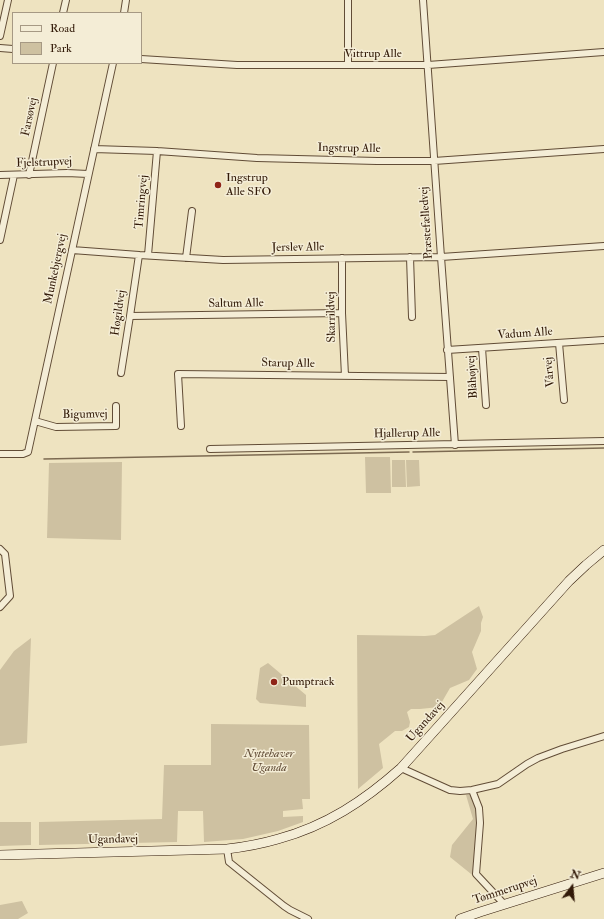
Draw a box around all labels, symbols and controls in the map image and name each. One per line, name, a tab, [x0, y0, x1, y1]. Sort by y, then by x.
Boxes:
legend	[12, 12, 142, 64]
text: Road	[50, 21, 75, 36]
text: Park	[50, 41, 72, 56]
street label: Vittrup Alle	[344, 47, 402, 61]
street label: Farsøvej	[19, 96, 41, 138]
street label: Ingstrup Alle	[317, 141, 381, 157]
street label: Fjelstrupvej	[16, 155, 72, 171]
place label: Ingstrup Alle SFO	[226, 171, 271, 199]
street label: Timringvej	[132, 174, 152, 230]
marker: Ingstrup Alle SFO	[213, 180, 223, 190]
street label: Præstefælledvej	[417, 186, 437, 260]
street label: Munkebjergvej	[42, 233, 70, 305]
street label: Jerslev Alle	[272, 240, 324, 256]
street label: Høgildvej	[109, 289, 129, 337]
street label: Skarrildvej	[324, 291, 340, 343]
street label: Saltum Alle	[208, 296, 264, 312]
street label: Vadum Alle	[497, 325, 553, 343]
street label: Blåhøjvej	[464, 355, 482, 399]
street label: Starup Alle	[261, 356, 315, 372]
street label: Vårvej	[542, 356, 558, 388]
street label: Bigumvej	[62, 407, 108, 423]
street label: Hjallerup Alle	[374, 426, 440, 442]
place label: Pumptrack	[282, 675, 334, 689]
marker: Pumptrack	[269, 677, 279, 687]
street label: Ugandavej	[404, 699, 448, 745]
park label: Nyttehaver Uganda	[244, 747, 294, 775]
street label: Ugandavej	[88, 832, 138, 848]
north arrow	[552, 867, 592, 907]
text: N	[569, 867, 582, 883]
street label: Tømmerupvej	[471, 874, 539, 908]

